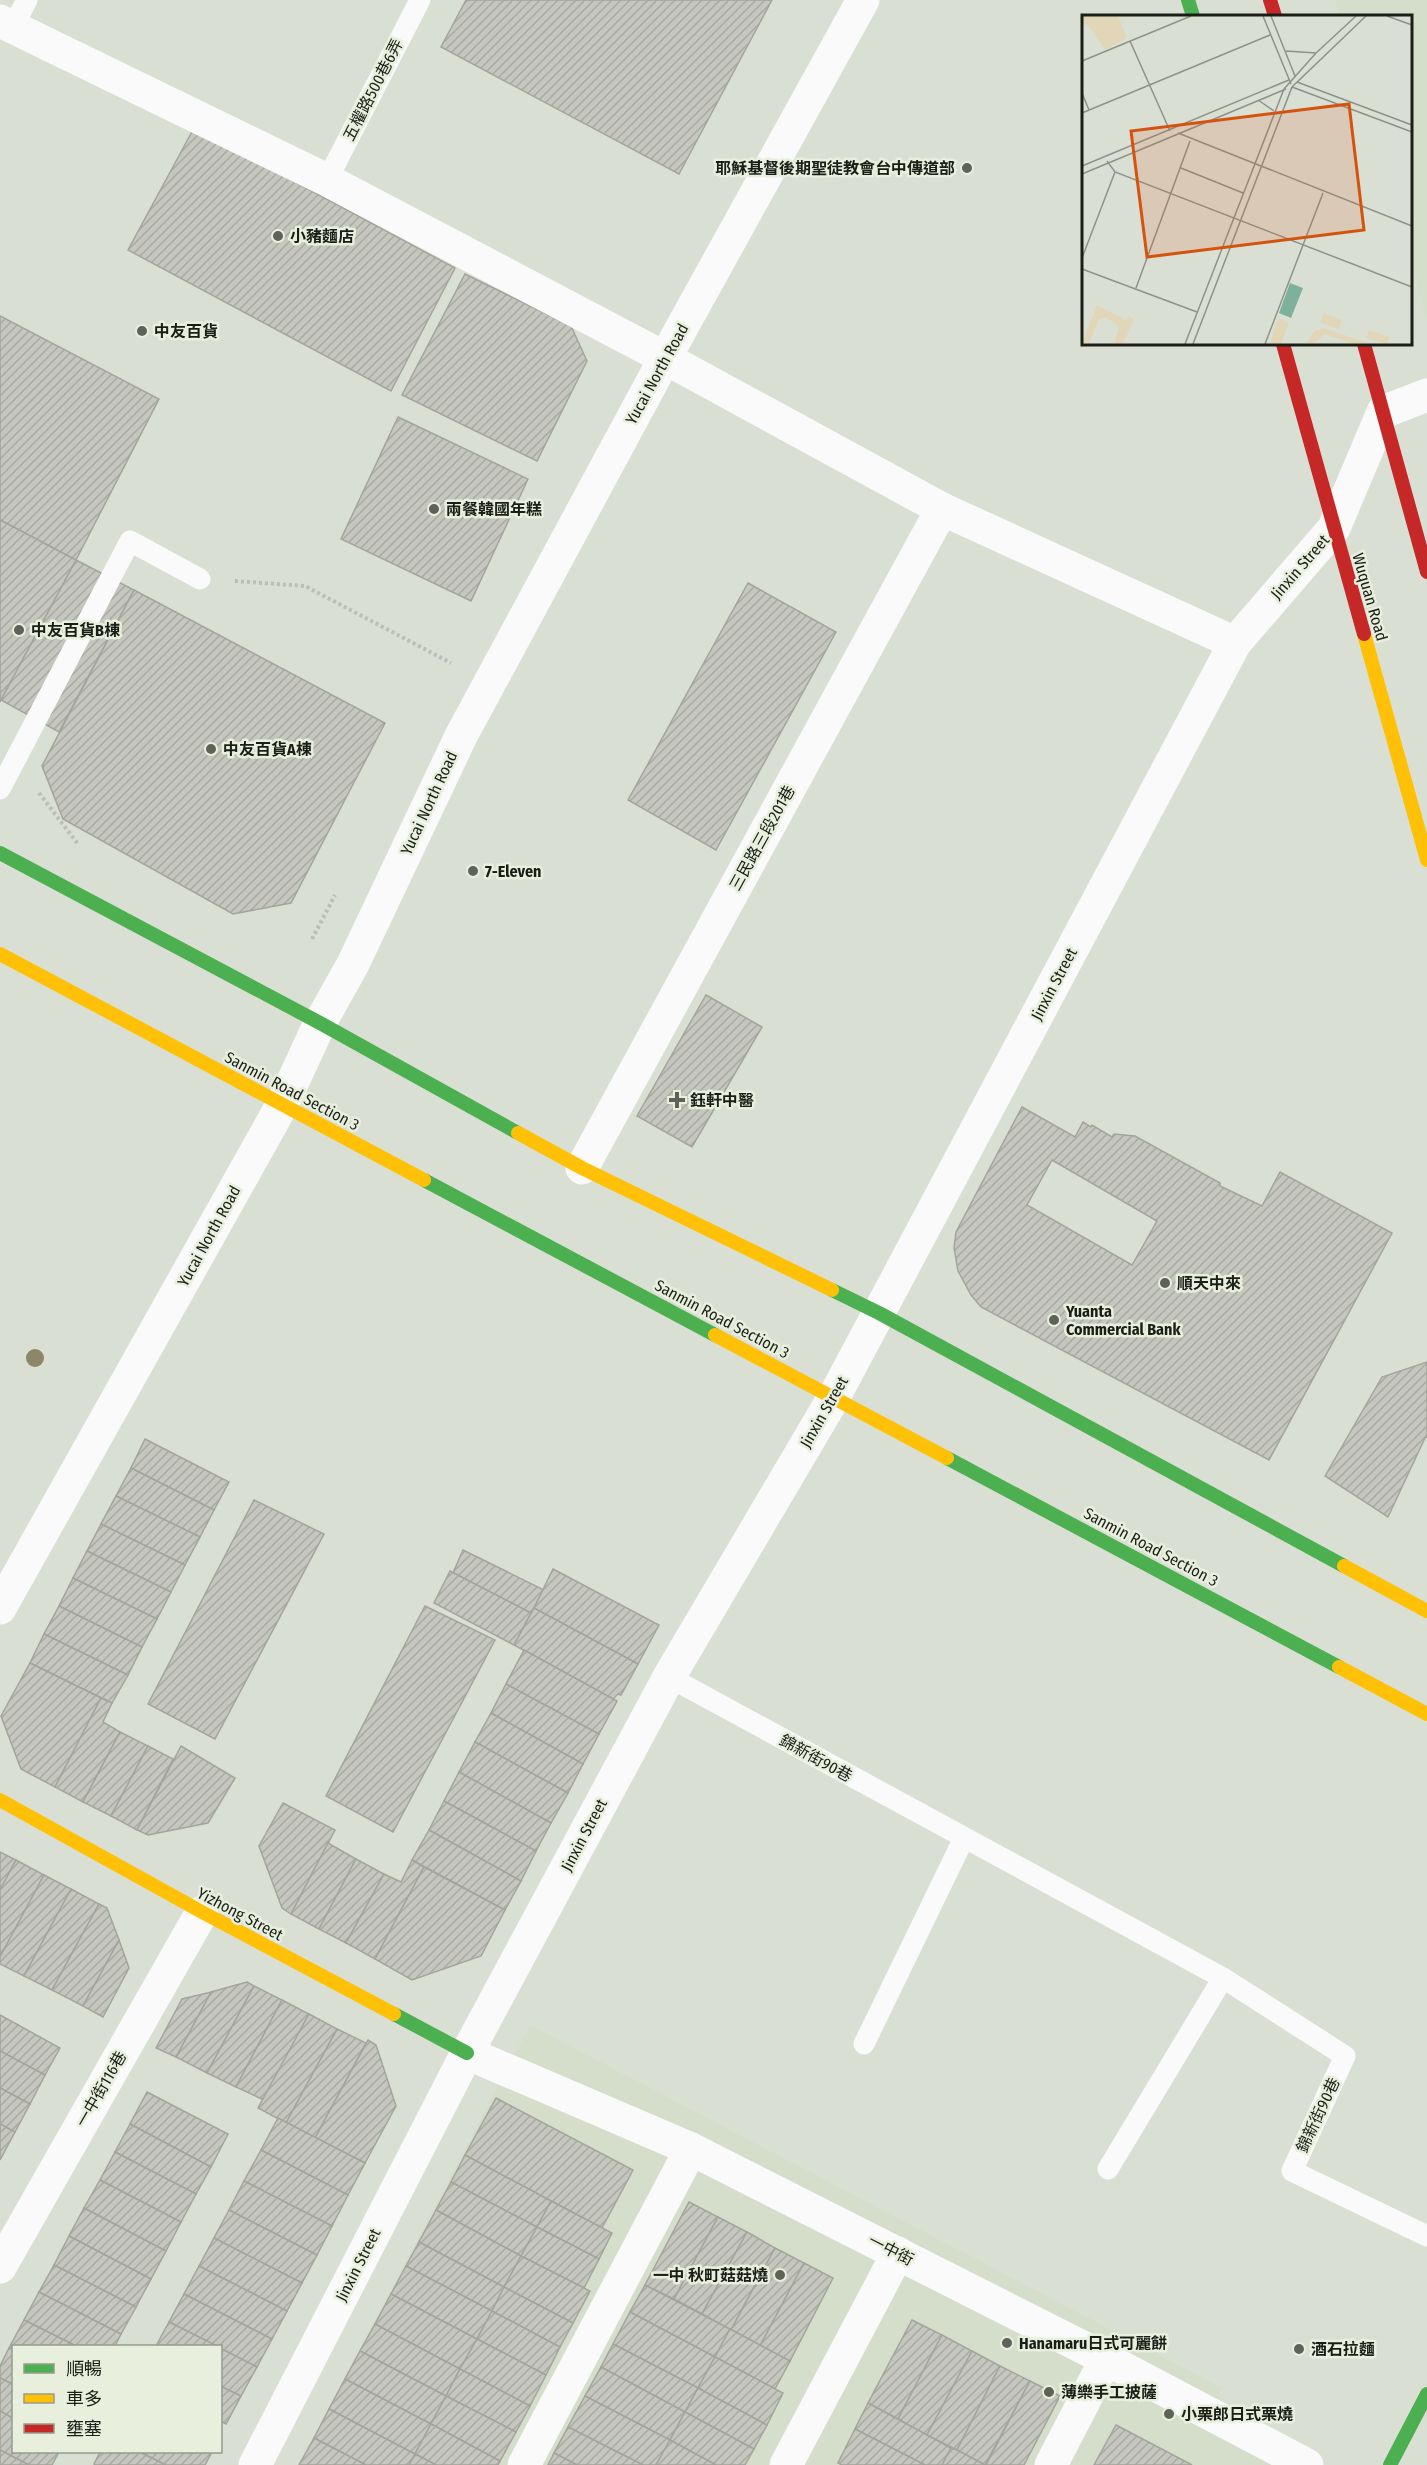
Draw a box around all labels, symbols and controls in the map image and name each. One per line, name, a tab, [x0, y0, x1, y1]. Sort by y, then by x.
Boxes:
inset map	[1082, 15, 1412, 345]
street label: 五權路500巷6弄	[339, 36, 407, 144]
place label: 耶穌基督後期聖徒教會台中傳道部	[715, 159, 955, 178]
marker: 耶穌基督後期聖徒教會台中傳道部	[960, 161, 974, 175]
place label: 小豬麵店	[290, 227, 354, 246]
marker: 小豬麵店	[271, 229, 285, 243]
street label: Yucai North Road	[621, 320, 693, 428]
place label: 中友百貨	[154, 322, 218, 341]
marker: 中友百貨	[135, 324, 149, 338]
place label: 兩餐韓國年糕	[446, 500, 542, 519]
marker: 兩餐韓國年糕	[427, 502, 441, 516]
street label: Jinxin Street	[1267, 530, 1334, 603]
street label: Wuquan Road	[1348, 551, 1392, 643]
place label: 中友百貨B棟	[31, 621, 120, 640]
marker: 中友百貨B棟	[12, 623, 26, 637]
place label: 中友百貨A棟	[223, 740, 312, 759]
marker: 中友百貨A棟	[204, 742, 218, 756]
street label: Yucai North Road	[397, 748, 461, 858]
street label: 三民路三段201巷	[725, 782, 799, 894]
place label: 7-Eleven	[485, 862, 541, 881]
marker: 7-Eleven	[466, 864, 480, 878]
street label: Jinxin Street	[1027, 944, 1081, 1024]
street label: Sanmin Road Section 3	[222, 1048, 362, 1134]
marker: 鈺軒中醫	[668, 1091, 686, 1109]
place label: 鈺軒中醫	[690, 1091, 754, 1110]
street label: Yucai North Road	[173, 1182, 245, 1290]
place label: 順天中來	[1177, 1274, 1241, 1293]
street label: Sanmin Road Section 3	[652, 1276, 792, 1362]
marker: 順天中來	[1158, 1276, 1172, 1290]
place label: Yuanta Commercial Bank	[1065, 1302, 1181, 1339]
marker: Yuanta Commercial Bank	[1047, 1313, 1061, 1327]
street label: Jinxin Street	[796, 1372, 852, 1451]
street label: Sanmin Road Section 3	[1081, 1504, 1221, 1590]
street label: 錦新街90巷	[776, 1730, 856, 1786]
street label: Jinxin Street	[557, 1795, 611, 1875]
street label: Yizhong Street	[194, 1883, 287, 1945]
street label: 一中街116巷	[72, 2048, 130, 2130]
street label: 錦新街90巷	[1292, 2075, 1344, 2155]
street label: Jinxin Street	[332, 2225, 385, 2305]
street label: 一中街	[865, 2231, 917, 2269]
place label: 一中 秋町菇菇燒	[653, 2266, 768, 2285]
marker: 一中 秋町菇菇燒	[773, 2268, 787, 2282]
place label: Hanamaru日式可麗餅	[1019, 2334, 1167, 2353]
marker: Hanamaru日式可麗餅	[1000, 2336, 1014, 2350]
place label: 酒石拉麵	[1311, 2340, 1375, 2359]
marker: 酒石拉麵	[1292, 2342, 1306, 2356]
legend	[12, 2345, 222, 2453]
text: 順暢	[66, 2358, 102, 2380]
place label: 薄樂手工披薩	[1061, 2383, 1157, 2402]
marker: 薄樂手工披薩	[1042, 2385, 1056, 2399]
text: 車多	[66, 2388, 102, 2410]
place label: 小栗郎日式栗燒	[1181, 2405, 1293, 2424]
marker: 小栗郎日式栗燒	[1162, 2407, 1176, 2421]
text: 壅塞	[66, 2418, 102, 2440]

